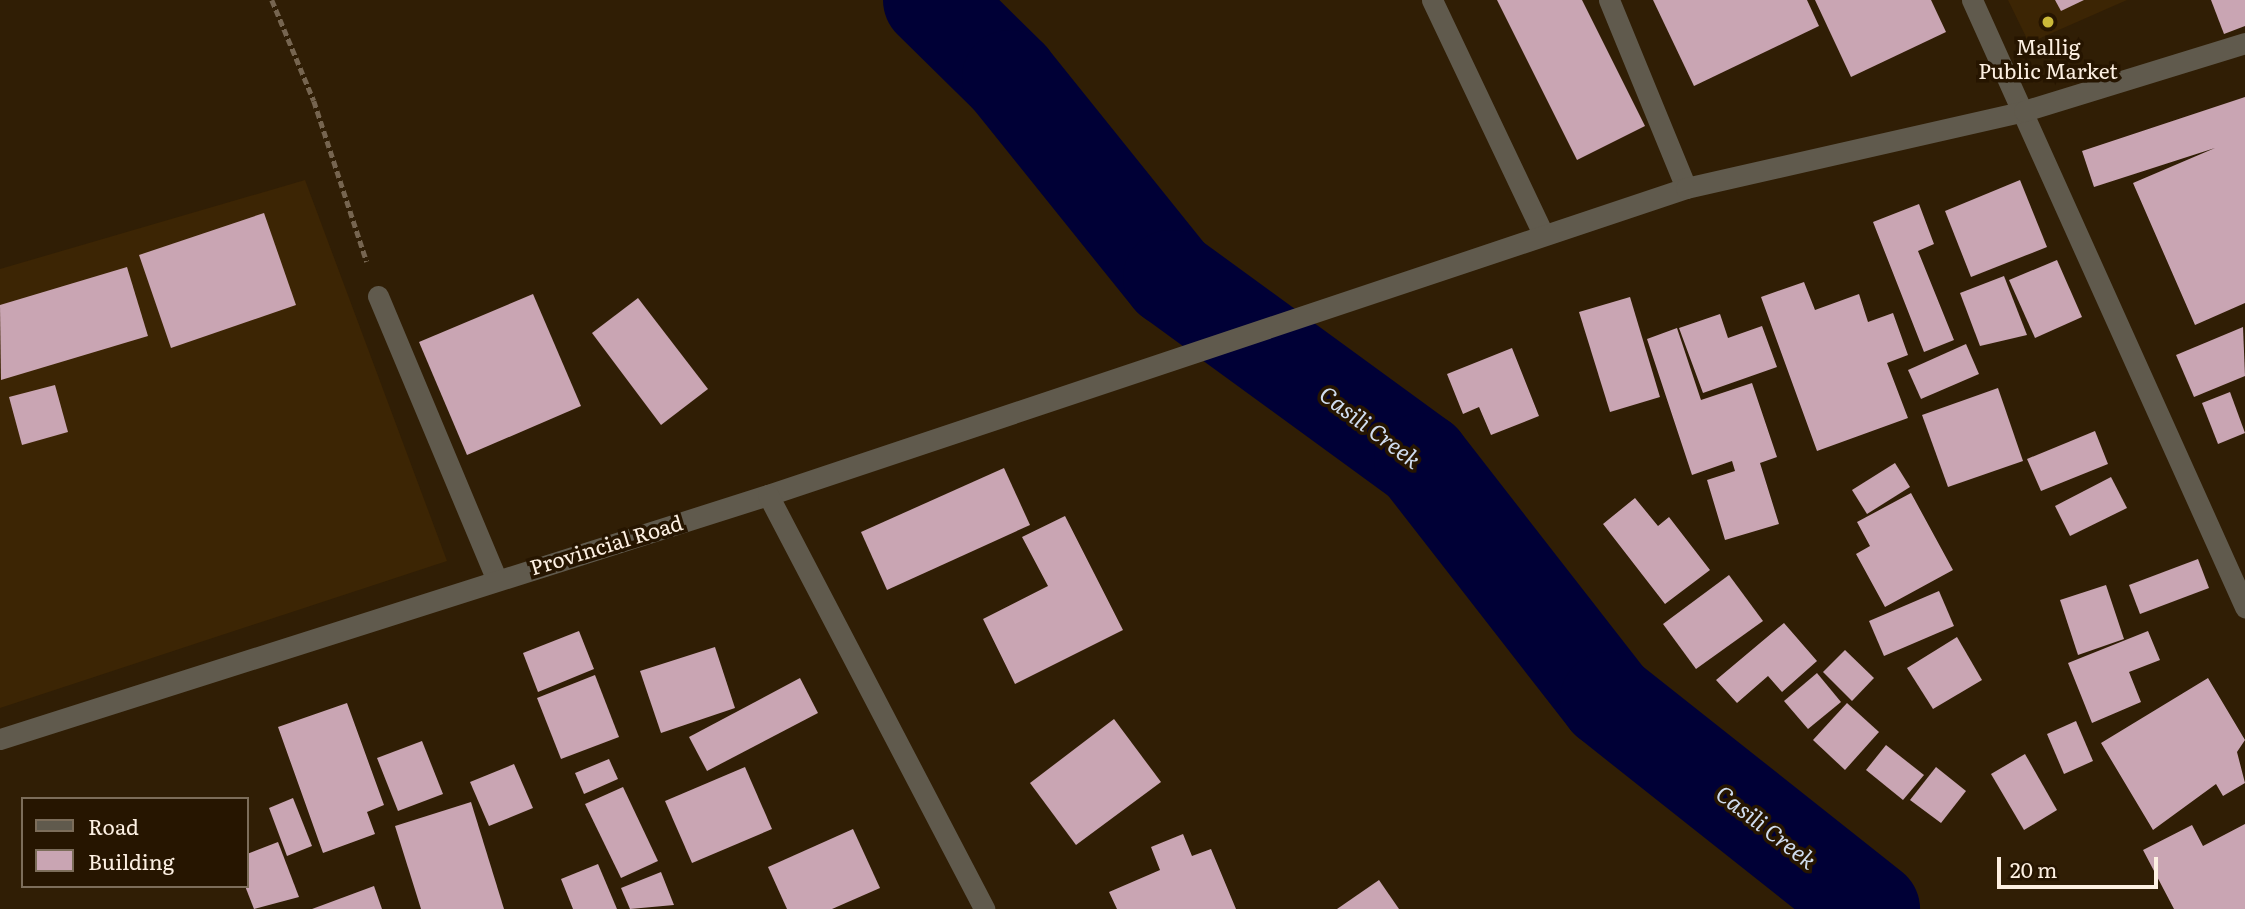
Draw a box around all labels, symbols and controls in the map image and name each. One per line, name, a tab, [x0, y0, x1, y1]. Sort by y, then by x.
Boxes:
marker: Mallig Public Market	[2040, 14, 2056, 30]
place label: Mallig Public Market	[1978, 33, 2118, 83]
water label: Casili Creek	[1315, 379, 1427, 473]
street label: Provincial Road	[527, 509, 685, 579]
water label: Casili Creek	[1711, 778, 1823, 874]
legend	[21, 797, 248, 888]
text: Road	[88, 810, 139, 841]
scale bar	[2000, 842, 2161, 886]
text: Building	[88, 845, 174, 876]
text: 20 m	[2010, 853, 2057, 884]

